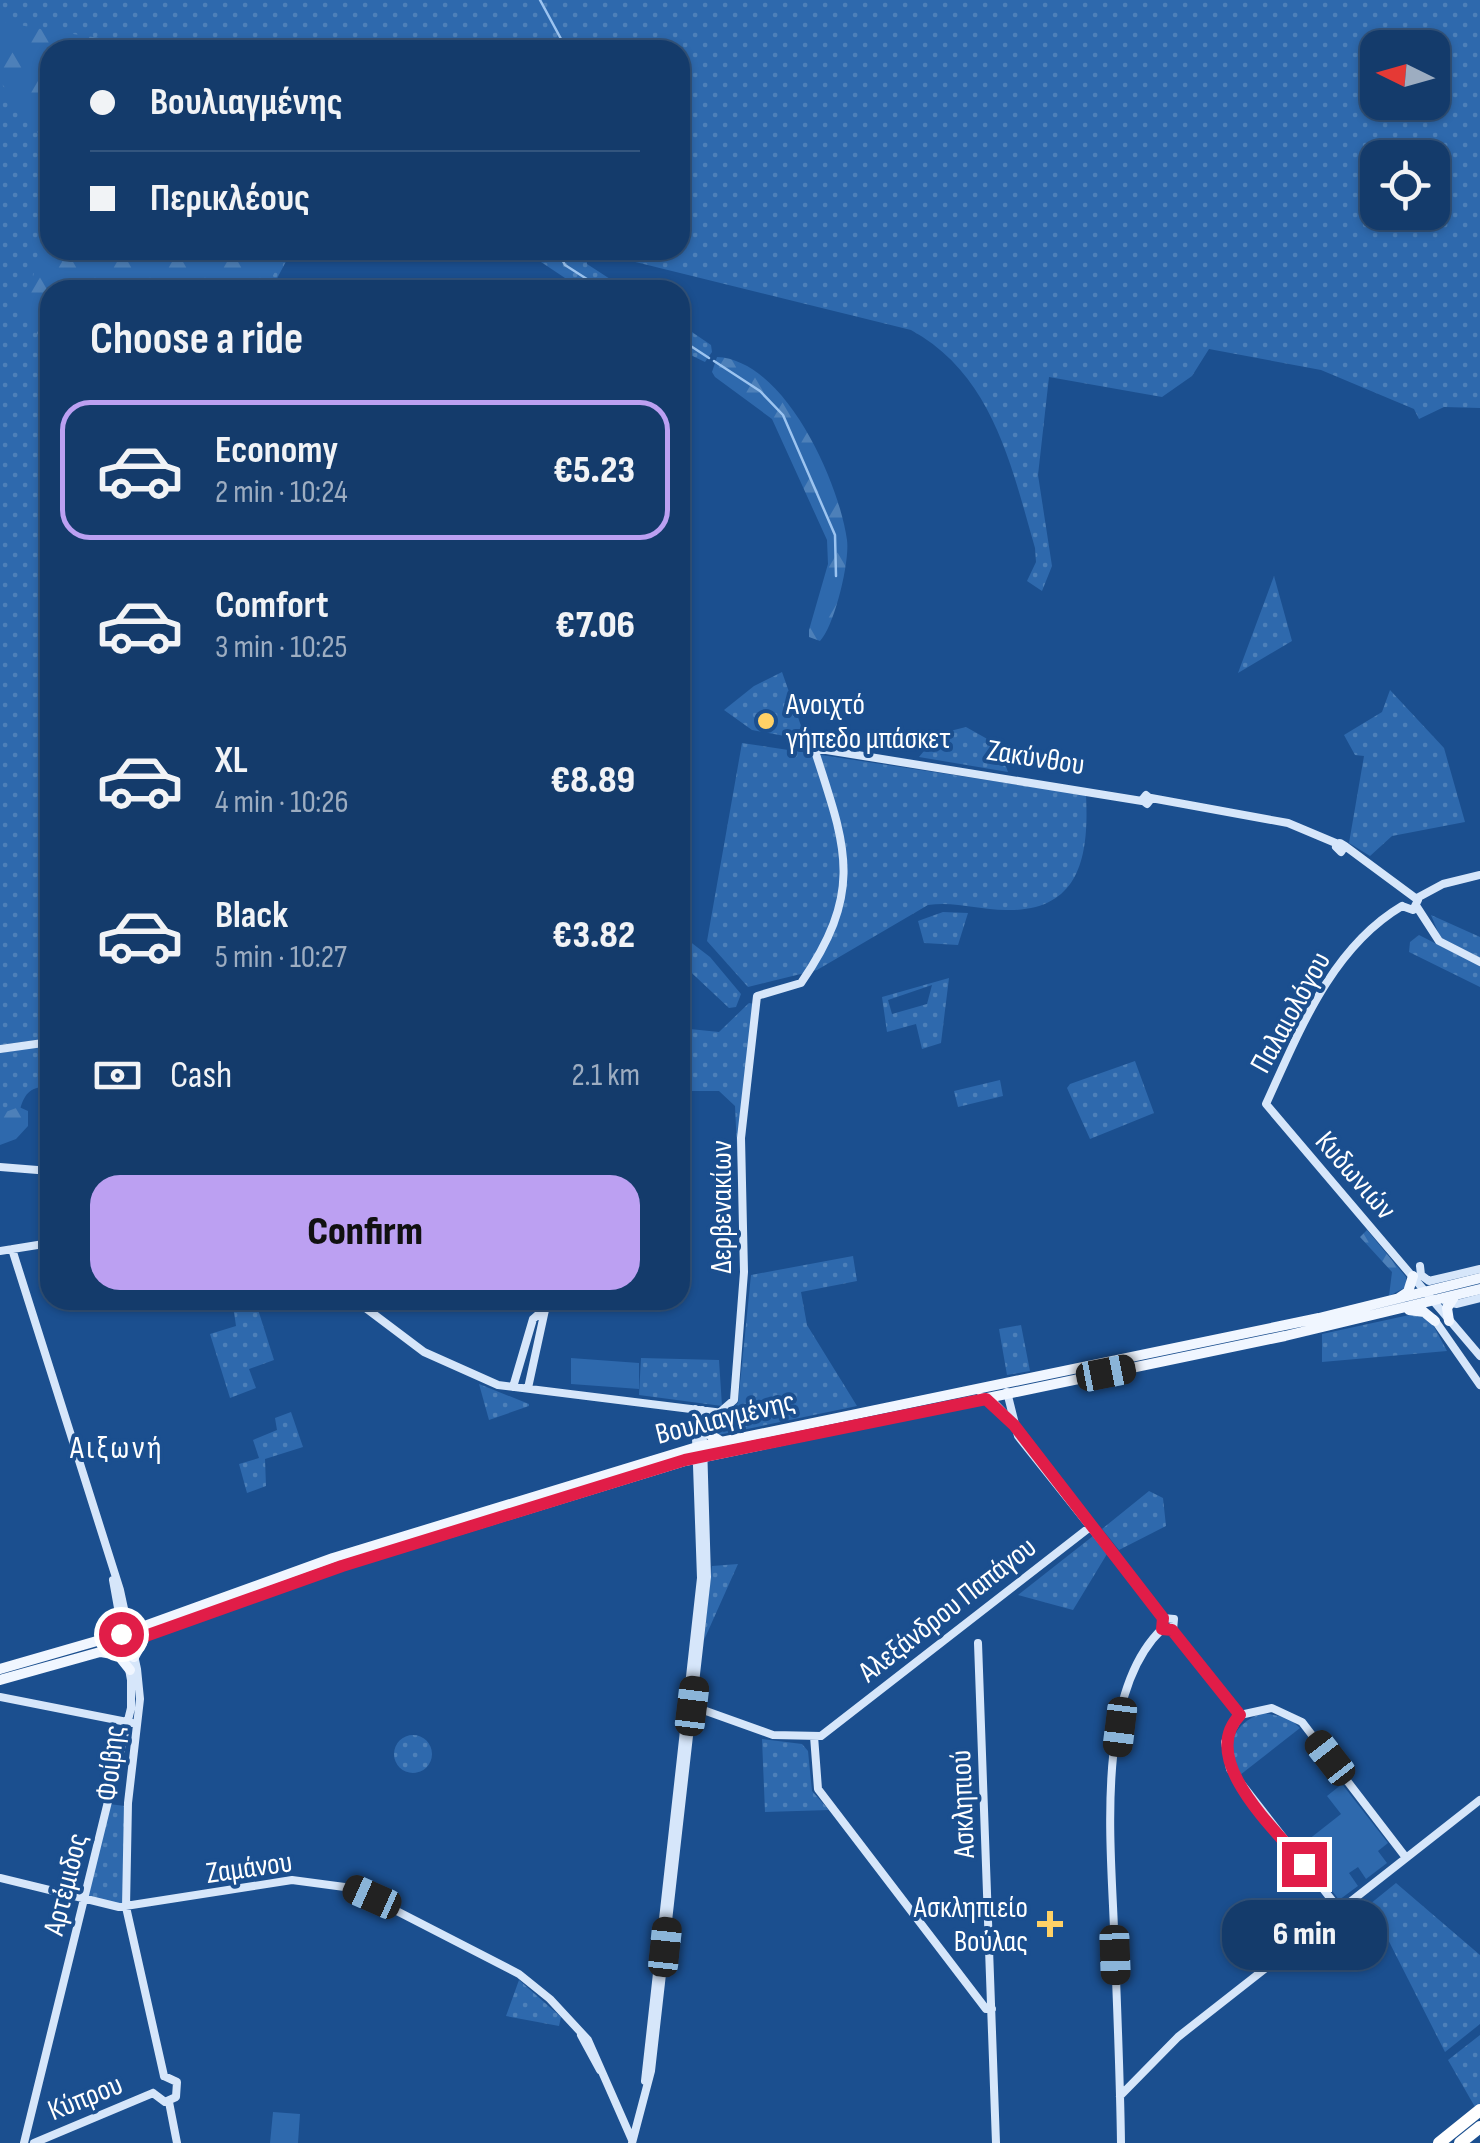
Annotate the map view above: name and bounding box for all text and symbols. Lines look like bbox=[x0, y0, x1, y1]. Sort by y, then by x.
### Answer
north arrow bbox=[1360, 30, 1450, 120]
map controls bbox=[1360, 30, 1450, 230]
text: Βουλιαγμένης bbox=[150, 80, 343, 125]
button: locate bbox=[1360, 140, 1450, 230]
text: Περικλέους bbox=[150, 176, 310, 221]
text: Choose a ride bbox=[90, 312, 303, 367]
icon: car bbox=[95, 425, 185, 515]
text: Economy bbox=[215, 428, 338, 473]
text: €5.23 bbox=[553, 448, 635, 493]
text: 2 min · 10:24 bbox=[215, 473, 348, 512]
icon: car bbox=[95, 580, 185, 670]
text: Comfort bbox=[215, 583, 329, 628]
text: €7.06 bbox=[555, 603, 635, 648]
text: 3 min · 10:25 bbox=[215, 628, 347, 667]
place label: Ανοιχτό γήπεδο μπάσκετ bbox=[785, 687, 951, 757]
marker: Ανοιχτό γήπεδο μπάσκετ bbox=[755, 710, 777, 732]
street label: Ζακύνθου bbox=[984, 733, 1087, 783]
icon: car bbox=[95, 735, 185, 825]
text: XL bbox=[215, 738, 248, 783]
text: €8.89 bbox=[551, 758, 635, 803]
text: 4 min · 10:26 bbox=[215, 783, 349, 822]
icon: car bbox=[95, 890, 185, 980]
text: Black bbox=[215, 893, 288, 938]
text: €3.82 bbox=[552, 913, 635, 958]
text: 5 min · 10:27 bbox=[215, 938, 347, 977]
street label: Παλαιολόγου bbox=[1243, 946, 1339, 1079]
icon: cash bbox=[90, 1048, 145, 1103]
text: Cash bbox=[170, 1053, 232, 1098]
text: 2.1 km bbox=[571, 1056, 640, 1095]
street label: Κυδωνιών bbox=[1307, 1124, 1403, 1227]
street label: Δερβενακίων bbox=[704, 1140, 740, 1274]
button: Confirm bbox=[90, 1175, 640, 1290]
car bbox=[1074, 1353, 1138, 1393]
street label: Βουλιαγμένης bbox=[652, 1383, 799, 1453]
district label: Αιξωνή bbox=[69, 1429, 164, 1468]
street label: Αλεξάνδρου Παπάγου bbox=[851, 1529, 1044, 1691]
route start bbox=[99, 1612, 144, 1657]
car bbox=[673, 1674, 711, 1738]
car bbox=[1101, 1695, 1139, 1759]
street label: Φοίβης bbox=[89, 1723, 133, 1803]
car bbox=[1300, 1725, 1360, 1791]
street label: Ασκληπιού bbox=[943, 1749, 983, 1860]
street label: Αρτέμιδος bbox=[36, 1830, 96, 1940]
route end bbox=[1282, 1842, 1327, 1887]
street label: Ζαμάνου bbox=[204, 1844, 295, 1892]
car bbox=[338, 1871, 406, 1923]
place label: Ασκληπιείο Βούλας bbox=[913, 1890, 1028, 1960]
callout: 6 min bbox=[1222, 1899, 1386, 1969]
marker: Ασκληπιείο Βούλας bbox=[1037, 1911, 1063, 1937]
text: 6 min bbox=[1273, 1915, 1336, 1954]
car bbox=[647, 1916, 683, 1978]
car bbox=[1099, 1924, 1131, 1986]
street label: Κύπρου bbox=[43, 2067, 128, 2129]

